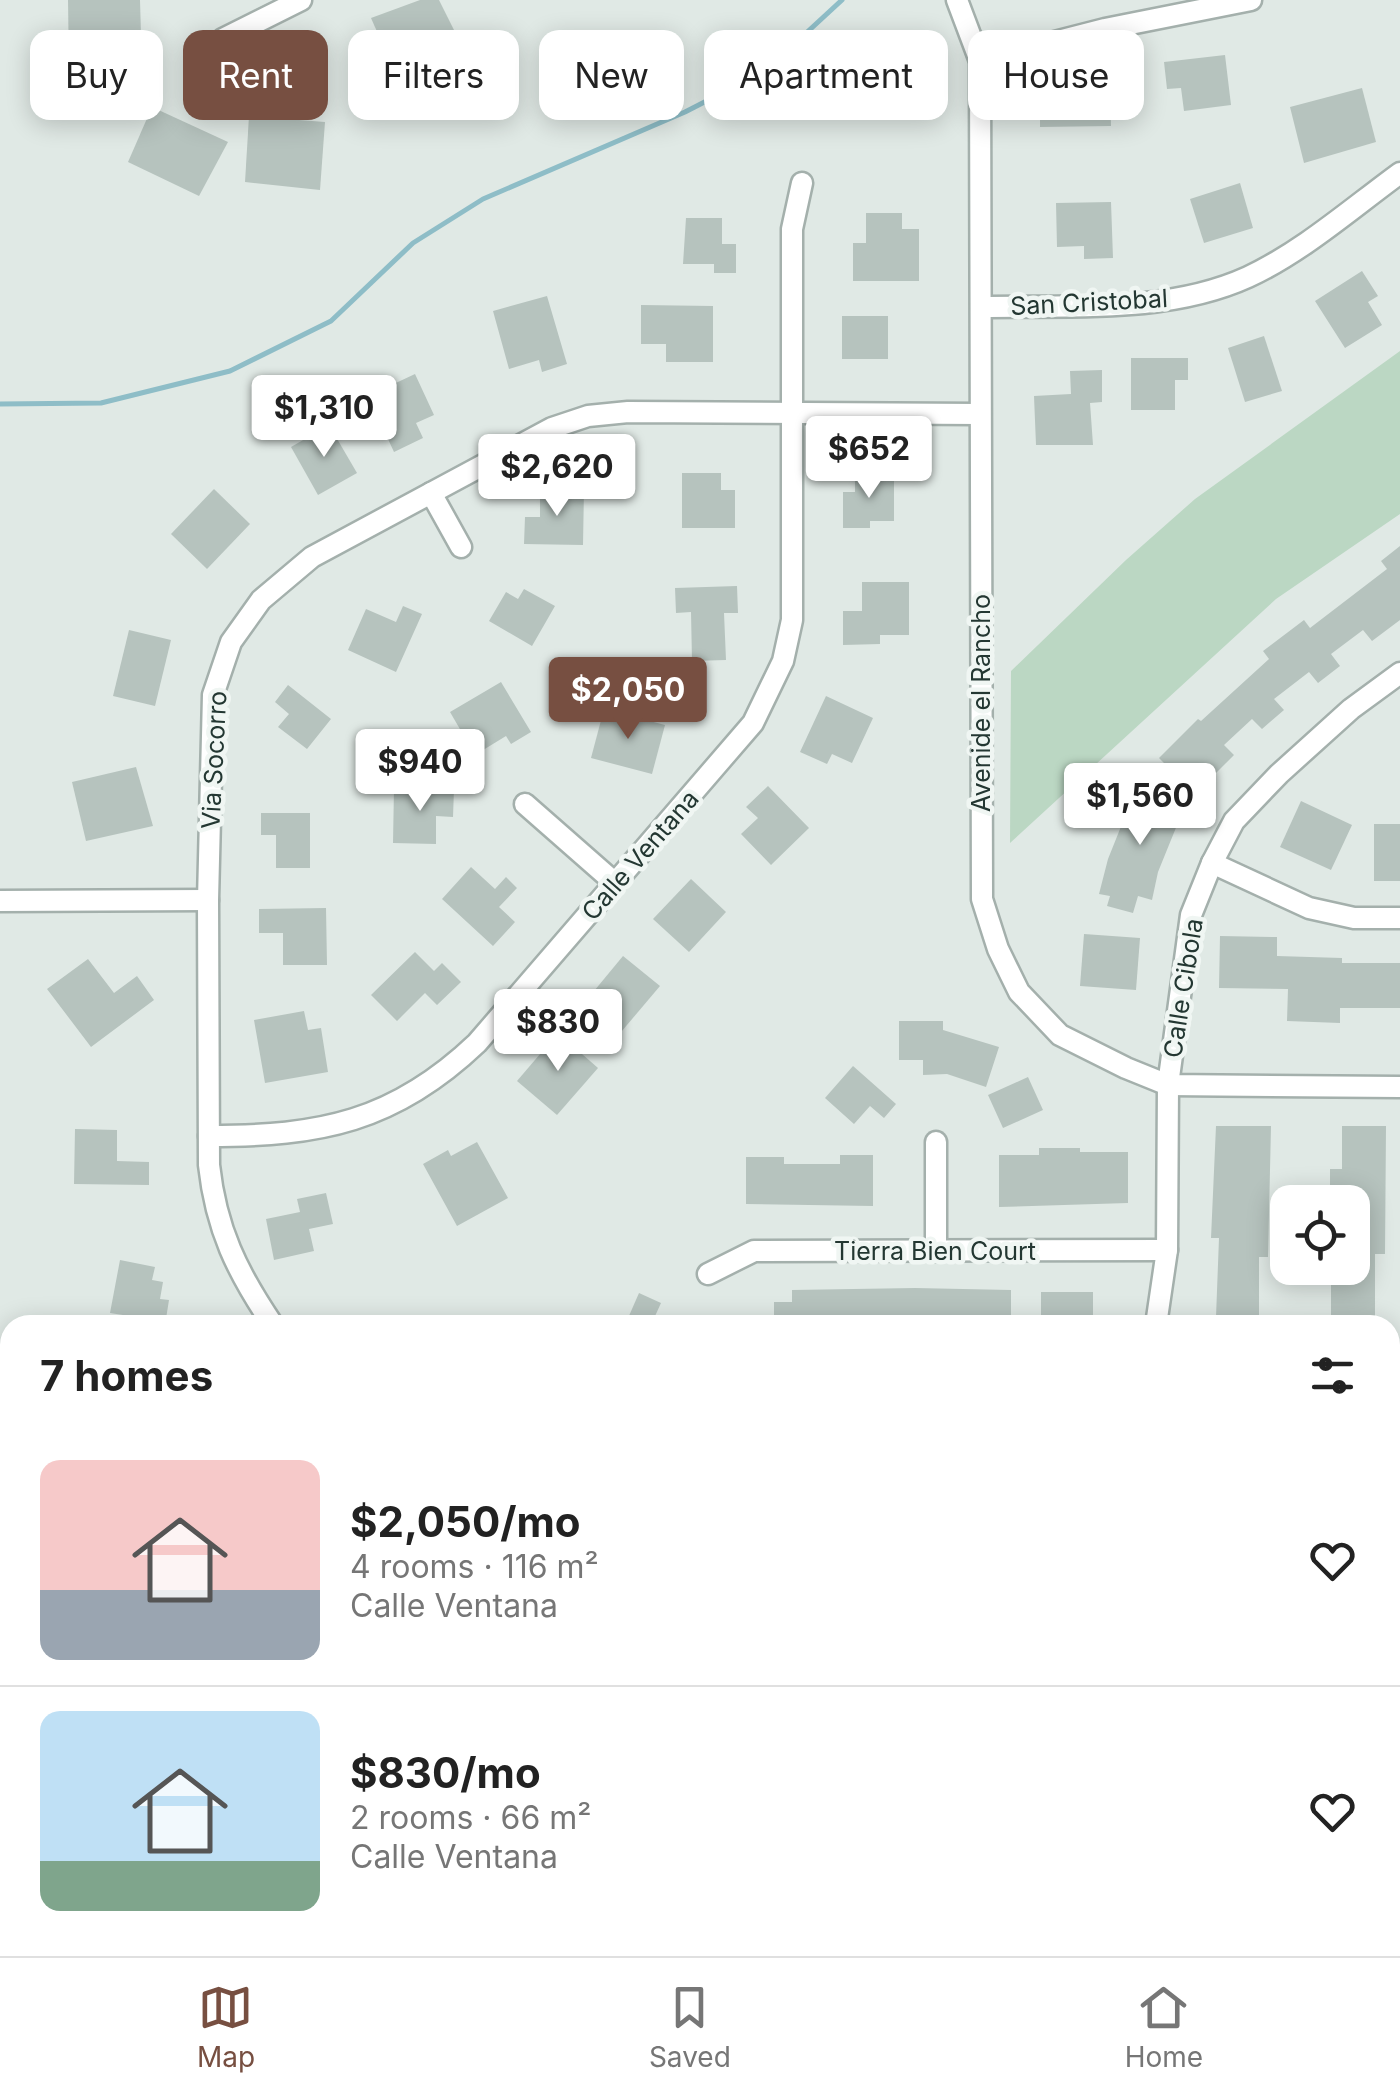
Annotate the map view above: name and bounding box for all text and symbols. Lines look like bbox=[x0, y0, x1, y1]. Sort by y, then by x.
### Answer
chip: Buy bbox=[30, 30, 163, 120]
chip: Rent bbox=[183, 30, 328, 120]
chip: Filters bbox=[348, 30, 519, 120]
chip: New bbox=[539, 30, 684, 120]
chip: Apartment bbox=[704, 30, 948, 120]
chip: House bbox=[968, 30, 1144, 120]
street label: San Cristobal bbox=[1009, 283, 1169, 321]
pin: $1,310 bbox=[243, 375, 405, 460]
text: $1,310 bbox=[274, 388, 374, 427]
pin: $652 bbox=[810, 416, 928, 501]
text: $652 bbox=[828, 429, 910, 468]
pin: $2,620 bbox=[476, 434, 638, 519]
text: $2,620 bbox=[500, 447, 614, 486]
street label: Avenide el Rancho bbox=[966, 594, 996, 812]
pin: $2,050 bbox=[547, 657, 709, 742]
text: $2,050 bbox=[571, 670, 685, 709]
street label: Via Socorro bbox=[195, 690, 233, 830]
pin: $940 bbox=[361, 729, 479, 814]
text: $940 bbox=[378, 742, 462, 781]
pin: $1,560 bbox=[1059, 763, 1221, 848]
text: $1,560 bbox=[1086, 776, 1194, 815]
street label: Calle Ventana bbox=[575, 784, 705, 926]
street label: Calle Cibola bbox=[1157, 916, 1209, 1060]
pin: $830 bbox=[499, 989, 617, 1074]
text: $830 bbox=[516, 1002, 600, 1041]
map controls bbox=[1270, 1185, 1370, 1285]
button: locate bbox=[1270, 1185, 1370, 1285]
street label: Tierra Bien Court bbox=[834, 1236, 1036, 1266]
icon: filters bbox=[1305, 1348, 1360, 1403]
text: 7 homes bbox=[40, 1350, 213, 1401]
text: $2,050/mo bbox=[350, 1496, 581, 1547]
icon: home bbox=[120, 1500, 240, 1620]
icon: heart bbox=[1305, 1533, 1360, 1588]
text: 4 rooms · 116 m² bbox=[350, 1547, 599, 1586]
text: Calle Ventana bbox=[350, 1586, 558, 1625]
text: $830/mo bbox=[350, 1747, 541, 1798]
icon: home bbox=[120, 1751, 240, 1871]
icon: heart bbox=[1305, 1784, 1360, 1839]
text: 2 rooms · 66 m² bbox=[350, 1798, 591, 1837]
text: Calle Ventana bbox=[350, 1837, 558, 1876]
tab: Map bbox=[197, 1980, 255, 2074]
tab: Saved bbox=[649, 1980, 731, 2074]
tab: Home bbox=[1125, 1980, 1203, 2074]

